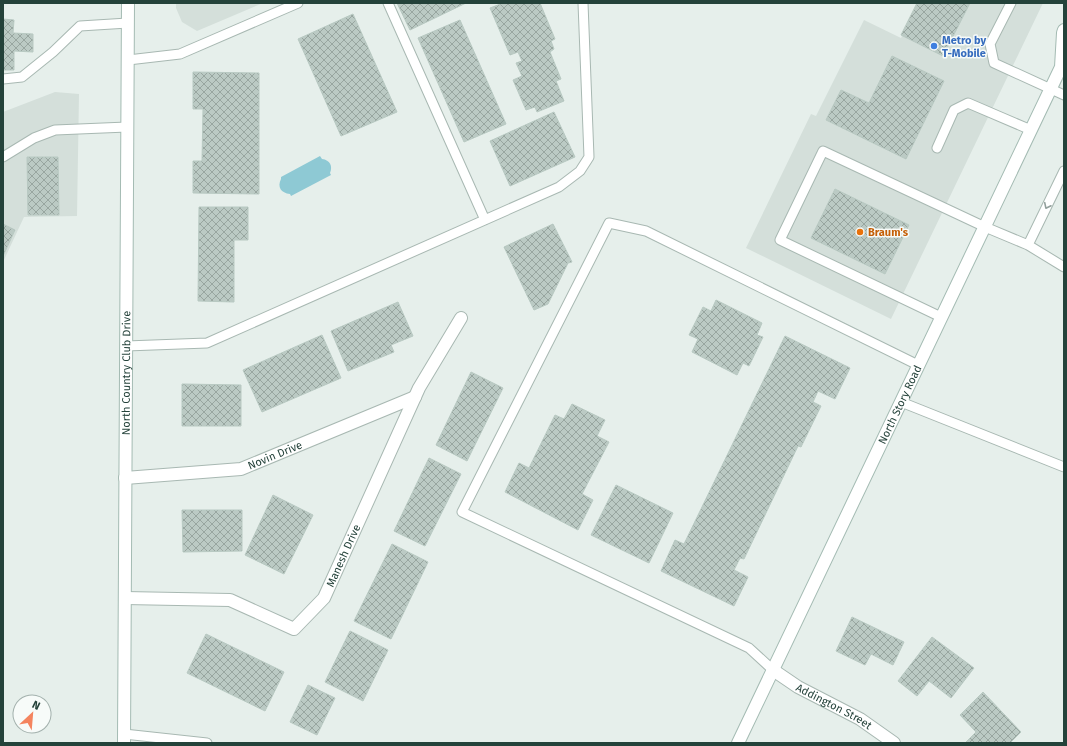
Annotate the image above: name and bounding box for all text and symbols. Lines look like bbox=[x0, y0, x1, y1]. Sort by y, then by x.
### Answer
place label: Metro by T-Mobile bbox=[942, 34, 987, 60]
marker: Metro by T-Mobile bbox=[929, 41, 939, 51]
one-way arrow bbox=[1044, 201, 1052, 209]
place label: Braum's bbox=[868, 226, 909, 239]
marker: Braum's bbox=[855, 227, 865, 237]
street label: North Country Club Drive bbox=[119, 311, 133, 435]
street label: North Story Road bbox=[875, 363, 924, 446]
street label: Novin Drive bbox=[246, 438, 304, 472]
street label: Manesh Drive bbox=[323, 522, 363, 589]
street label: Addington Street bbox=[794, 681, 874, 732]
north arrow bbox=[12, 694, 52, 734]
text: N bbox=[30, 698, 42, 713]

